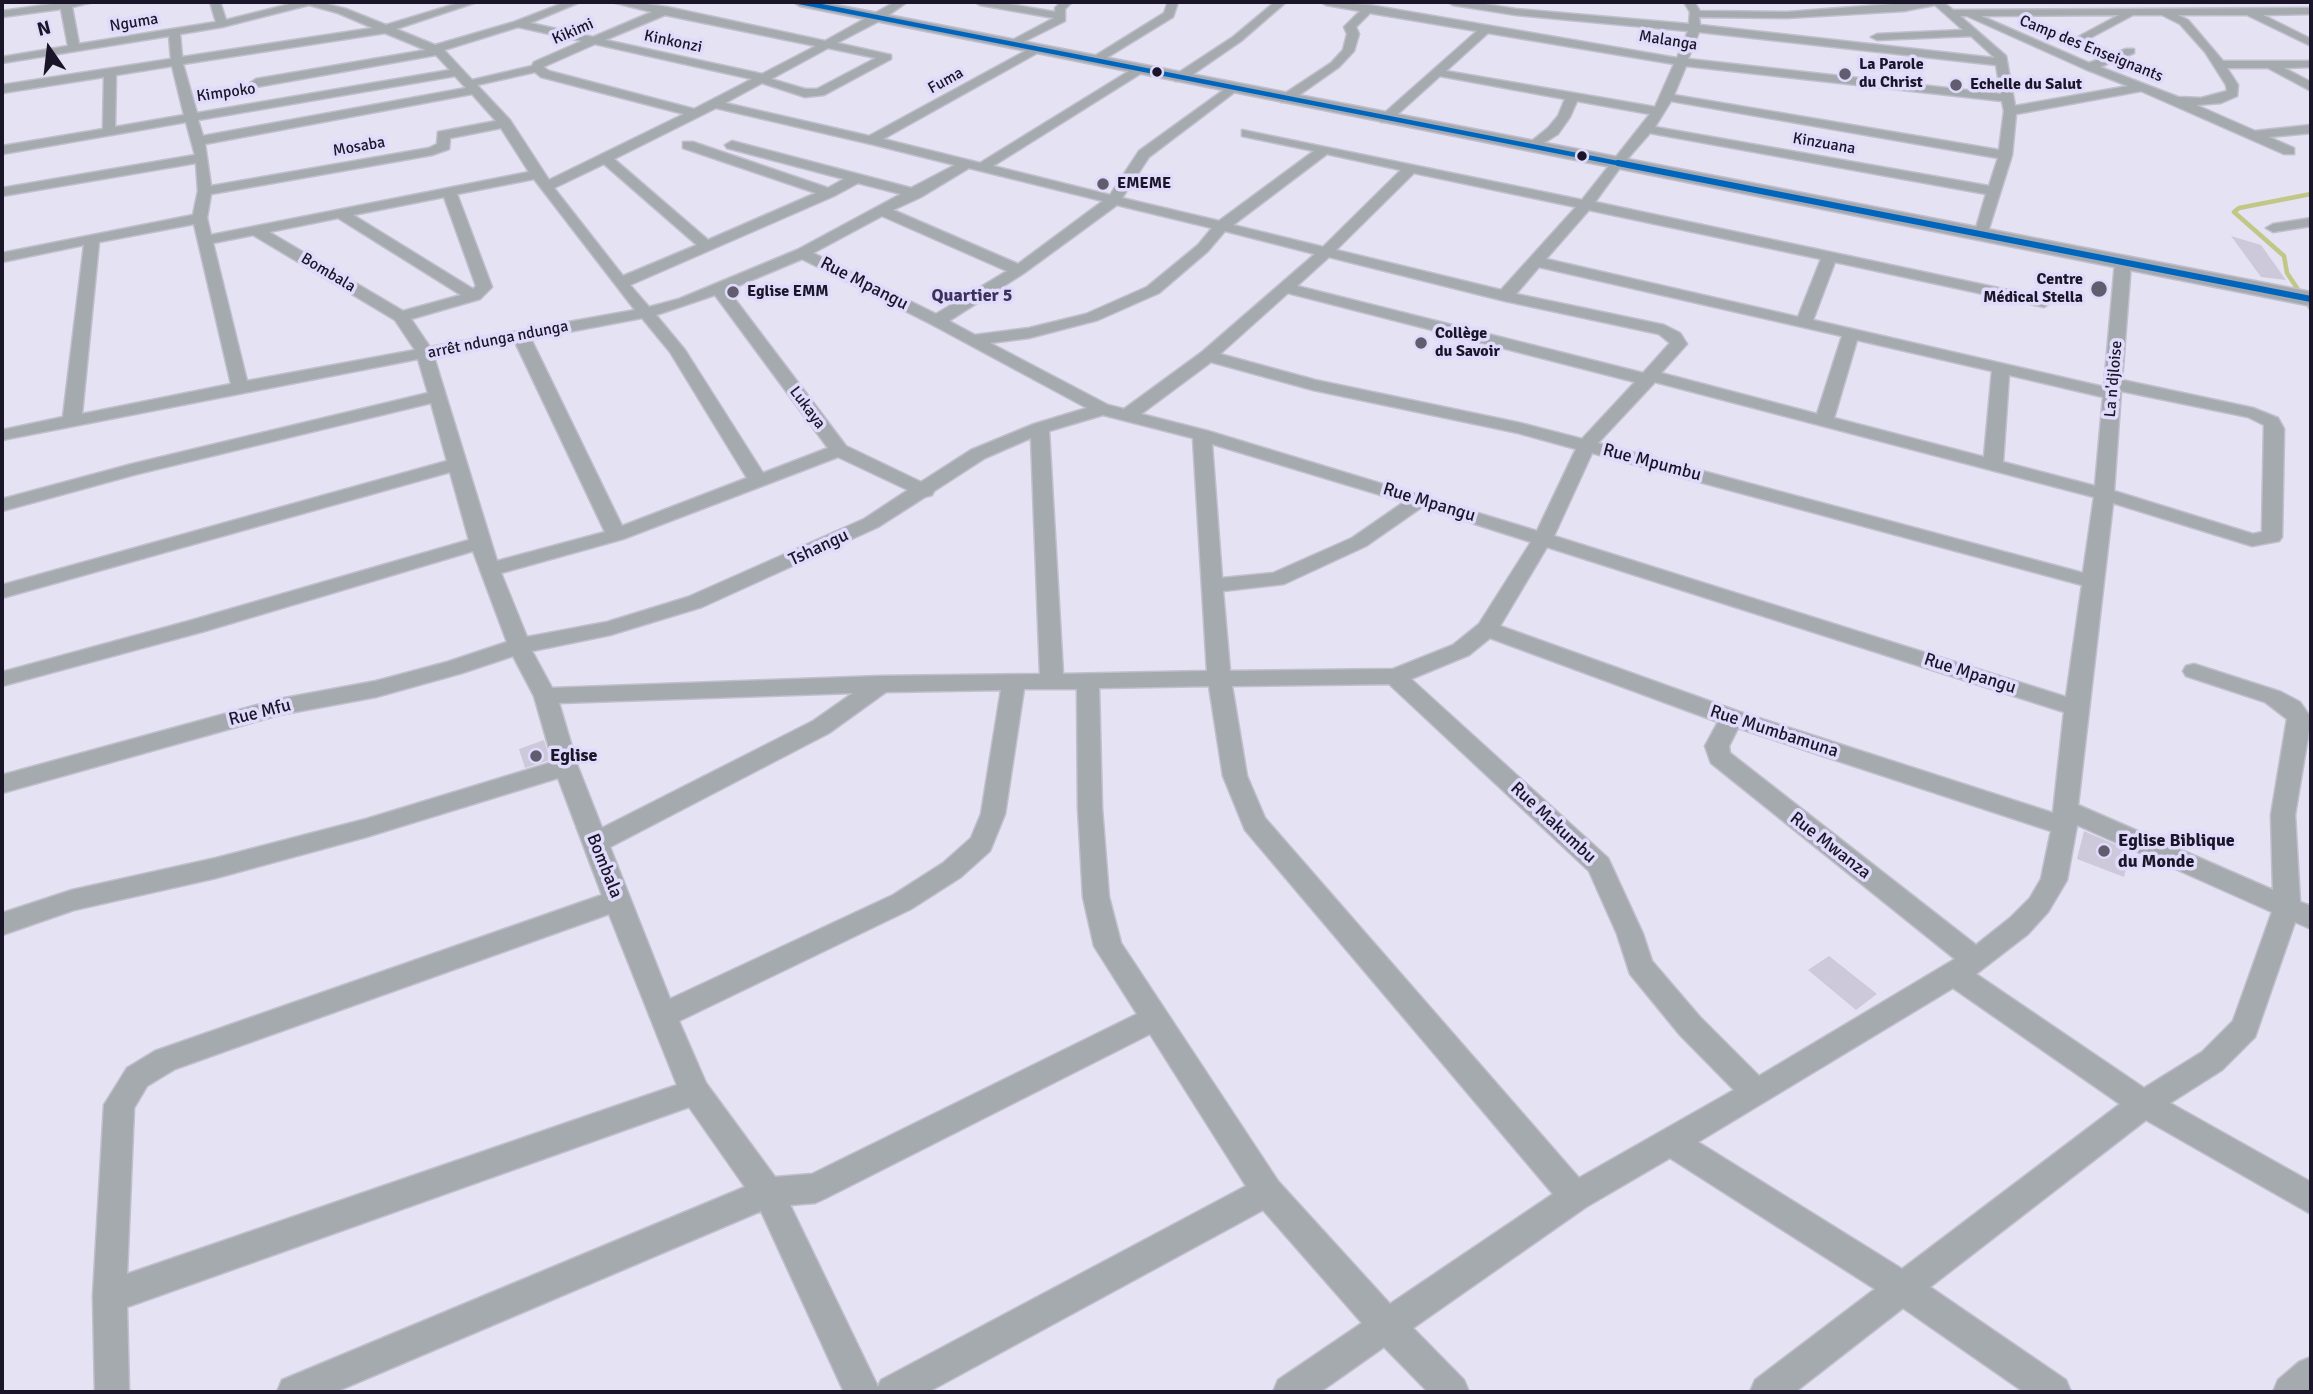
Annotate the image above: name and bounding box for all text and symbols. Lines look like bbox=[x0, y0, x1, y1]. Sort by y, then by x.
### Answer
street label: Nguma bbox=[108, 10, 160, 36]
street label: Camp des Enseignants bbox=[2016, 11, 2166, 87]
north arrow bbox=[14, 14, 84, 84]
text: N bbox=[35, 15, 53, 42]
street label: Kikimi bbox=[549, 15, 597, 49]
street label: Kinkonzi bbox=[642, 26, 704, 58]
street label: Malanga bbox=[1637, 27, 1699, 55]
place label: La Parole du Christ bbox=[1859, 55, 1924, 93]
street label: Fuma bbox=[925, 64, 967, 98]
unlabelled marker bbox=[1150, 65, 1164, 79]
marker: La Parole du Christ bbox=[1837, 66, 1853, 82]
place label: Echelle du Salut bbox=[1970, 75, 2082, 95]
marker: Echelle du Salut bbox=[1948, 77, 1964, 93]
street label: Kimpoko bbox=[195, 79, 257, 107]
street label: Kinzuana bbox=[1791, 129, 1857, 159]
street label: Mosaba bbox=[331, 133, 387, 161]
unlabelled marker bbox=[1575, 149, 1589, 163]
place label: EMEME bbox=[1117, 174, 1171, 194]
marker: EMEME bbox=[1095, 176, 1111, 192]
street label: Bombala bbox=[297, 249, 359, 297]
street label: Rue Mpangu bbox=[817, 253, 911, 315]
place label: Centre Médical Stella bbox=[1983, 270, 2083, 308]
marker: Centre Médical Stella bbox=[2089, 279, 2109, 299]
place label: Eglise EMM bbox=[747, 282, 829, 302]
marker: Eglise EMM bbox=[725, 284, 741, 300]
district label: Quartier 5 bbox=[932, 285, 1012, 307]
street label: arrêt ndunga ndunga bbox=[426, 317, 570, 363]
place label: Collège du Savoir bbox=[1435, 324, 1500, 362]
marker: Collège du Savoir bbox=[1413, 335, 1429, 351]
street label: La n'djloise bbox=[2101, 340, 2127, 418]
street label: Lukaya bbox=[785, 383, 829, 433]
street label: Rue Mpumbu bbox=[1601, 440, 1703, 486]
street label: Rue Mpangu bbox=[1380, 479, 1478, 527]
street label: Tshangu bbox=[786, 525, 852, 571]
street label: Rue Mpangu bbox=[1921, 649, 2019, 699]
street label: Rue Mfu bbox=[227, 695, 293, 731]
street label: Rue Mumbamuna bbox=[1707, 701, 1841, 763]
place label: Eglise bbox=[550, 745, 597, 767]
marker: Eglise bbox=[528, 748, 544, 764]
street label: Rue Makumbu bbox=[1506, 778, 1600, 868]
street label: Rue Mwanza bbox=[1785, 808, 1875, 884]
place label: Eglise Biblique du Monde bbox=[2118, 830, 2235, 872]
street label: Bombala bbox=[581, 831, 627, 901]
marker: Eglise Biblique du Monde bbox=[2096, 843, 2112, 859]

